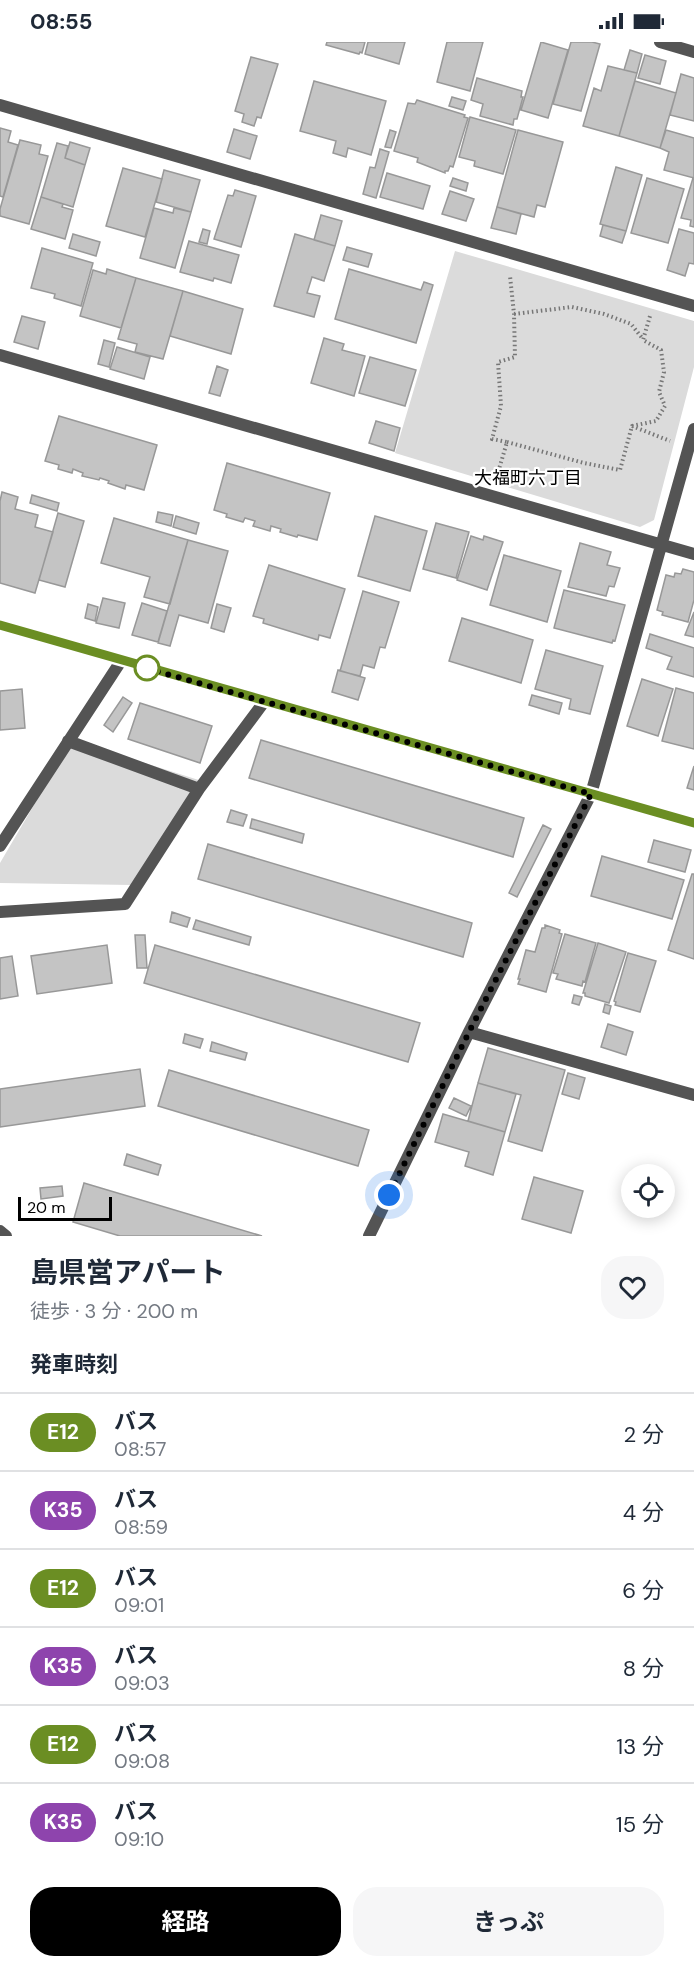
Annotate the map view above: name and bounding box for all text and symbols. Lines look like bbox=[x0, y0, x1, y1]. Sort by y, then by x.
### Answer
text: 08:55 bbox=[30, 7, 92, 36]
district label: 大福町六丁目 bbox=[474, 466, 582, 490]
unlabelled marker bbox=[134, 655, 160, 681]
map controls bbox=[621, 1164, 675, 1218]
button: locate bbox=[621, 1164, 675, 1218]
your location bbox=[374, 1180, 404, 1210]
scale bar bbox=[18, 1194, 112, 1222]
text: 20 m bbox=[27, 1197, 66, 1218]
text: 島県営アパート bbox=[30, 1254, 225, 1291]
button: heart bbox=[601, 1256, 664, 1319]
text: 徒歩 · 3 分 · 200 m bbox=[30, 1298, 198, 1324]
text: 発車時刻 bbox=[30, 1350, 118, 1379]
text: バス bbox=[114, 1407, 158, 1436]
text: E12 bbox=[47, 1418, 79, 1446]
text: 2 分 bbox=[623, 1420, 664, 1449]
text: 08:57 bbox=[114, 1436, 166, 1462]
text: バス bbox=[114, 1485, 158, 1514]
text: K35 bbox=[43, 1496, 83, 1524]
text: 4 分 bbox=[623, 1498, 664, 1527]
text: 08:59 bbox=[114, 1514, 168, 1540]
text: バス bbox=[114, 1563, 158, 1592]
text: E12 bbox=[47, 1574, 79, 1602]
text: 6 分 bbox=[622, 1576, 664, 1605]
text: 09:01 bbox=[114, 1592, 164, 1618]
text: バス bbox=[114, 1641, 158, 1670]
text: K35 bbox=[43, 1652, 83, 1680]
text: 8 分 bbox=[623, 1654, 664, 1683]
text: 09:03 bbox=[114, 1670, 170, 1696]
text: バス bbox=[114, 1719, 158, 1748]
text: E12 bbox=[47, 1730, 79, 1758]
text: 13 分 bbox=[616, 1732, 664, 1761]
text: 09:08 bbox=[114, 1748, 170, 1774]
text: バス bbox=[114, 1797, 158, 1826]
text: K35 bbox=[43, 1808, 83, 1836]
text: 15 分 bbox=[616, 1810, 664, 1839]
text: 09:10 bbox=[114, 1826, 164, 1852]
button: 経路 bbox=[30, 1887, 341, 1956]
button: きっぷ bbox=[353, 1887, 664, 1956]

